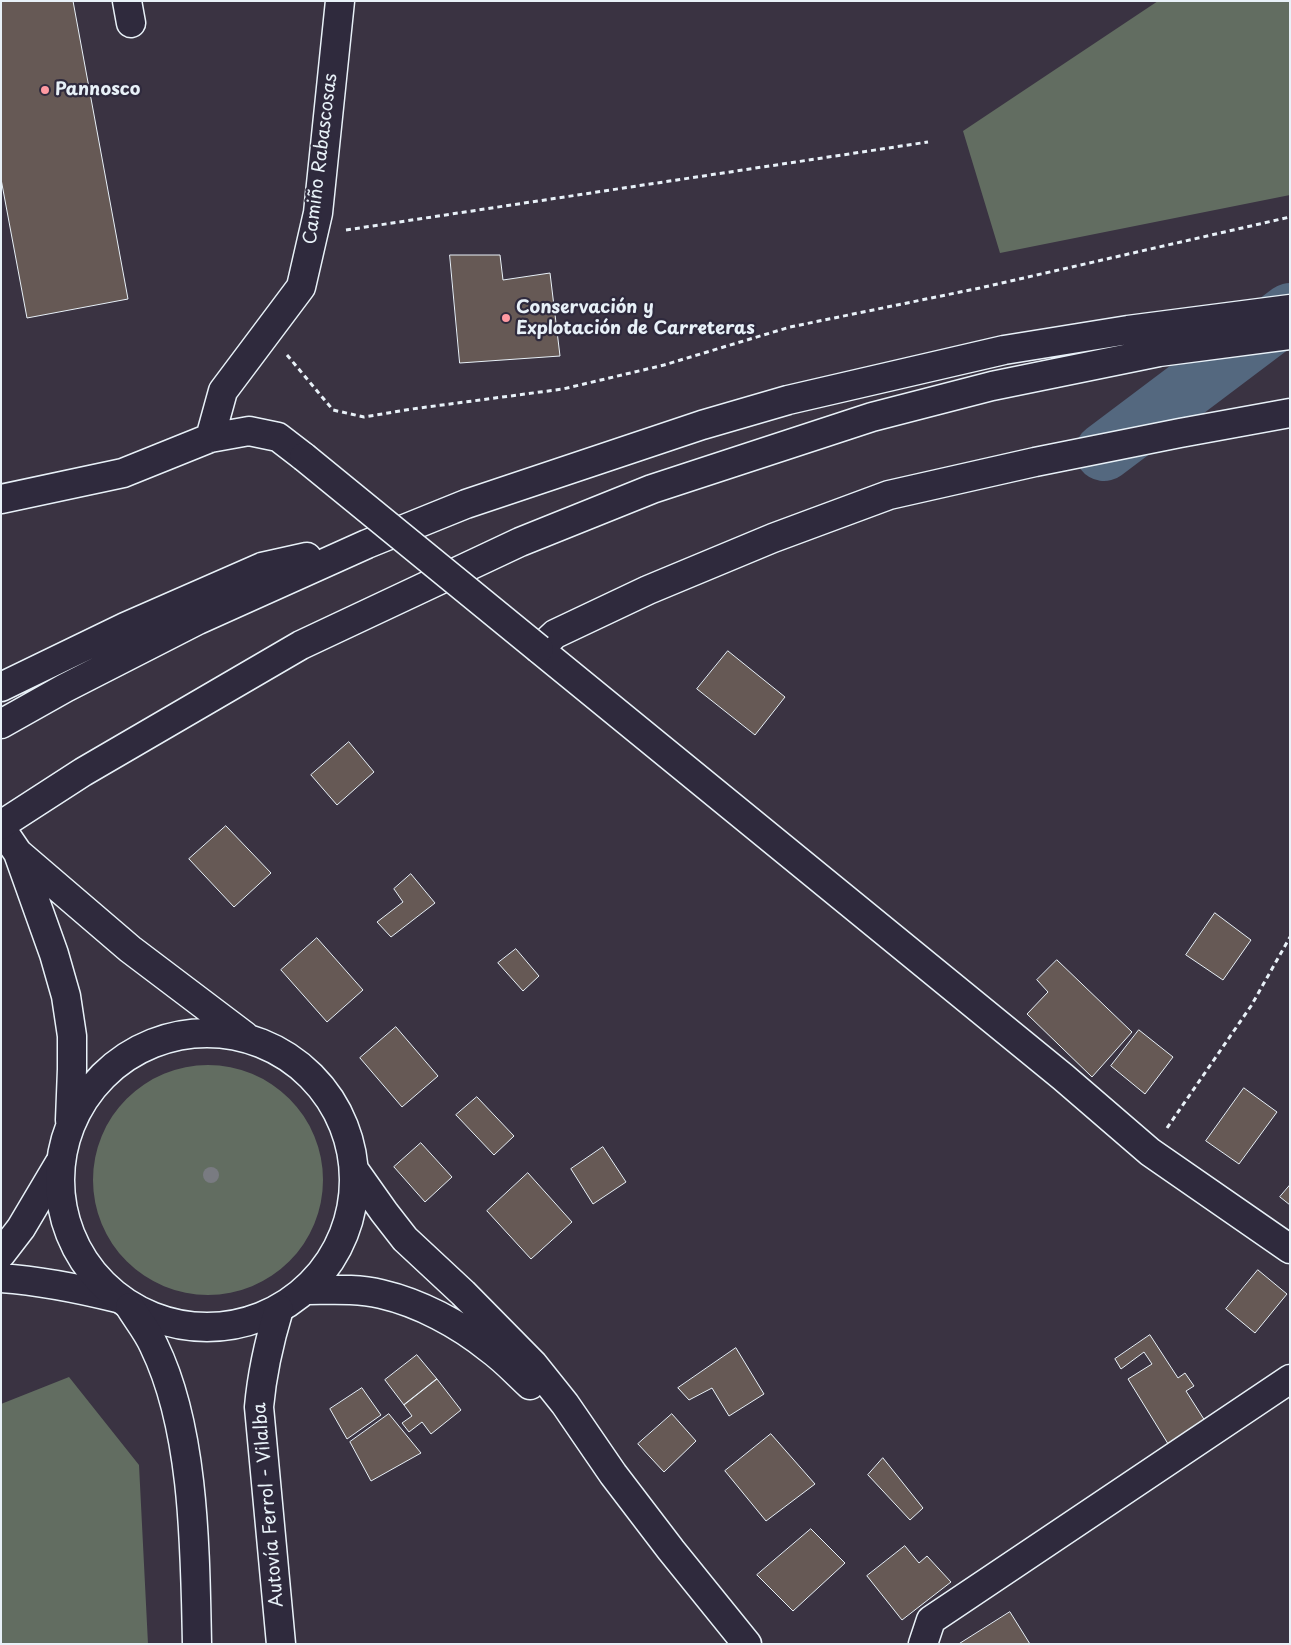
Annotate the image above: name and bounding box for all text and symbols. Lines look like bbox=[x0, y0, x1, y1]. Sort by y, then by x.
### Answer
street label: Camiño Rabascosas bbox=[300, 72, 342, 246]
place label: Pannosco bbox=[55, 79, 140, 101]
marker: Pannosco bbox=[39, 84, 51, 96]
place label: Conservación y Explotación de Carreteras bbox=[516, 297, 755, 340]
marker: Conservación y Explotación de Carreteras bbox=[500, 312, 512, 324]
street label: Autovía Ferrol - Vilalba bbox=[249, 1402, 289, 1608]

